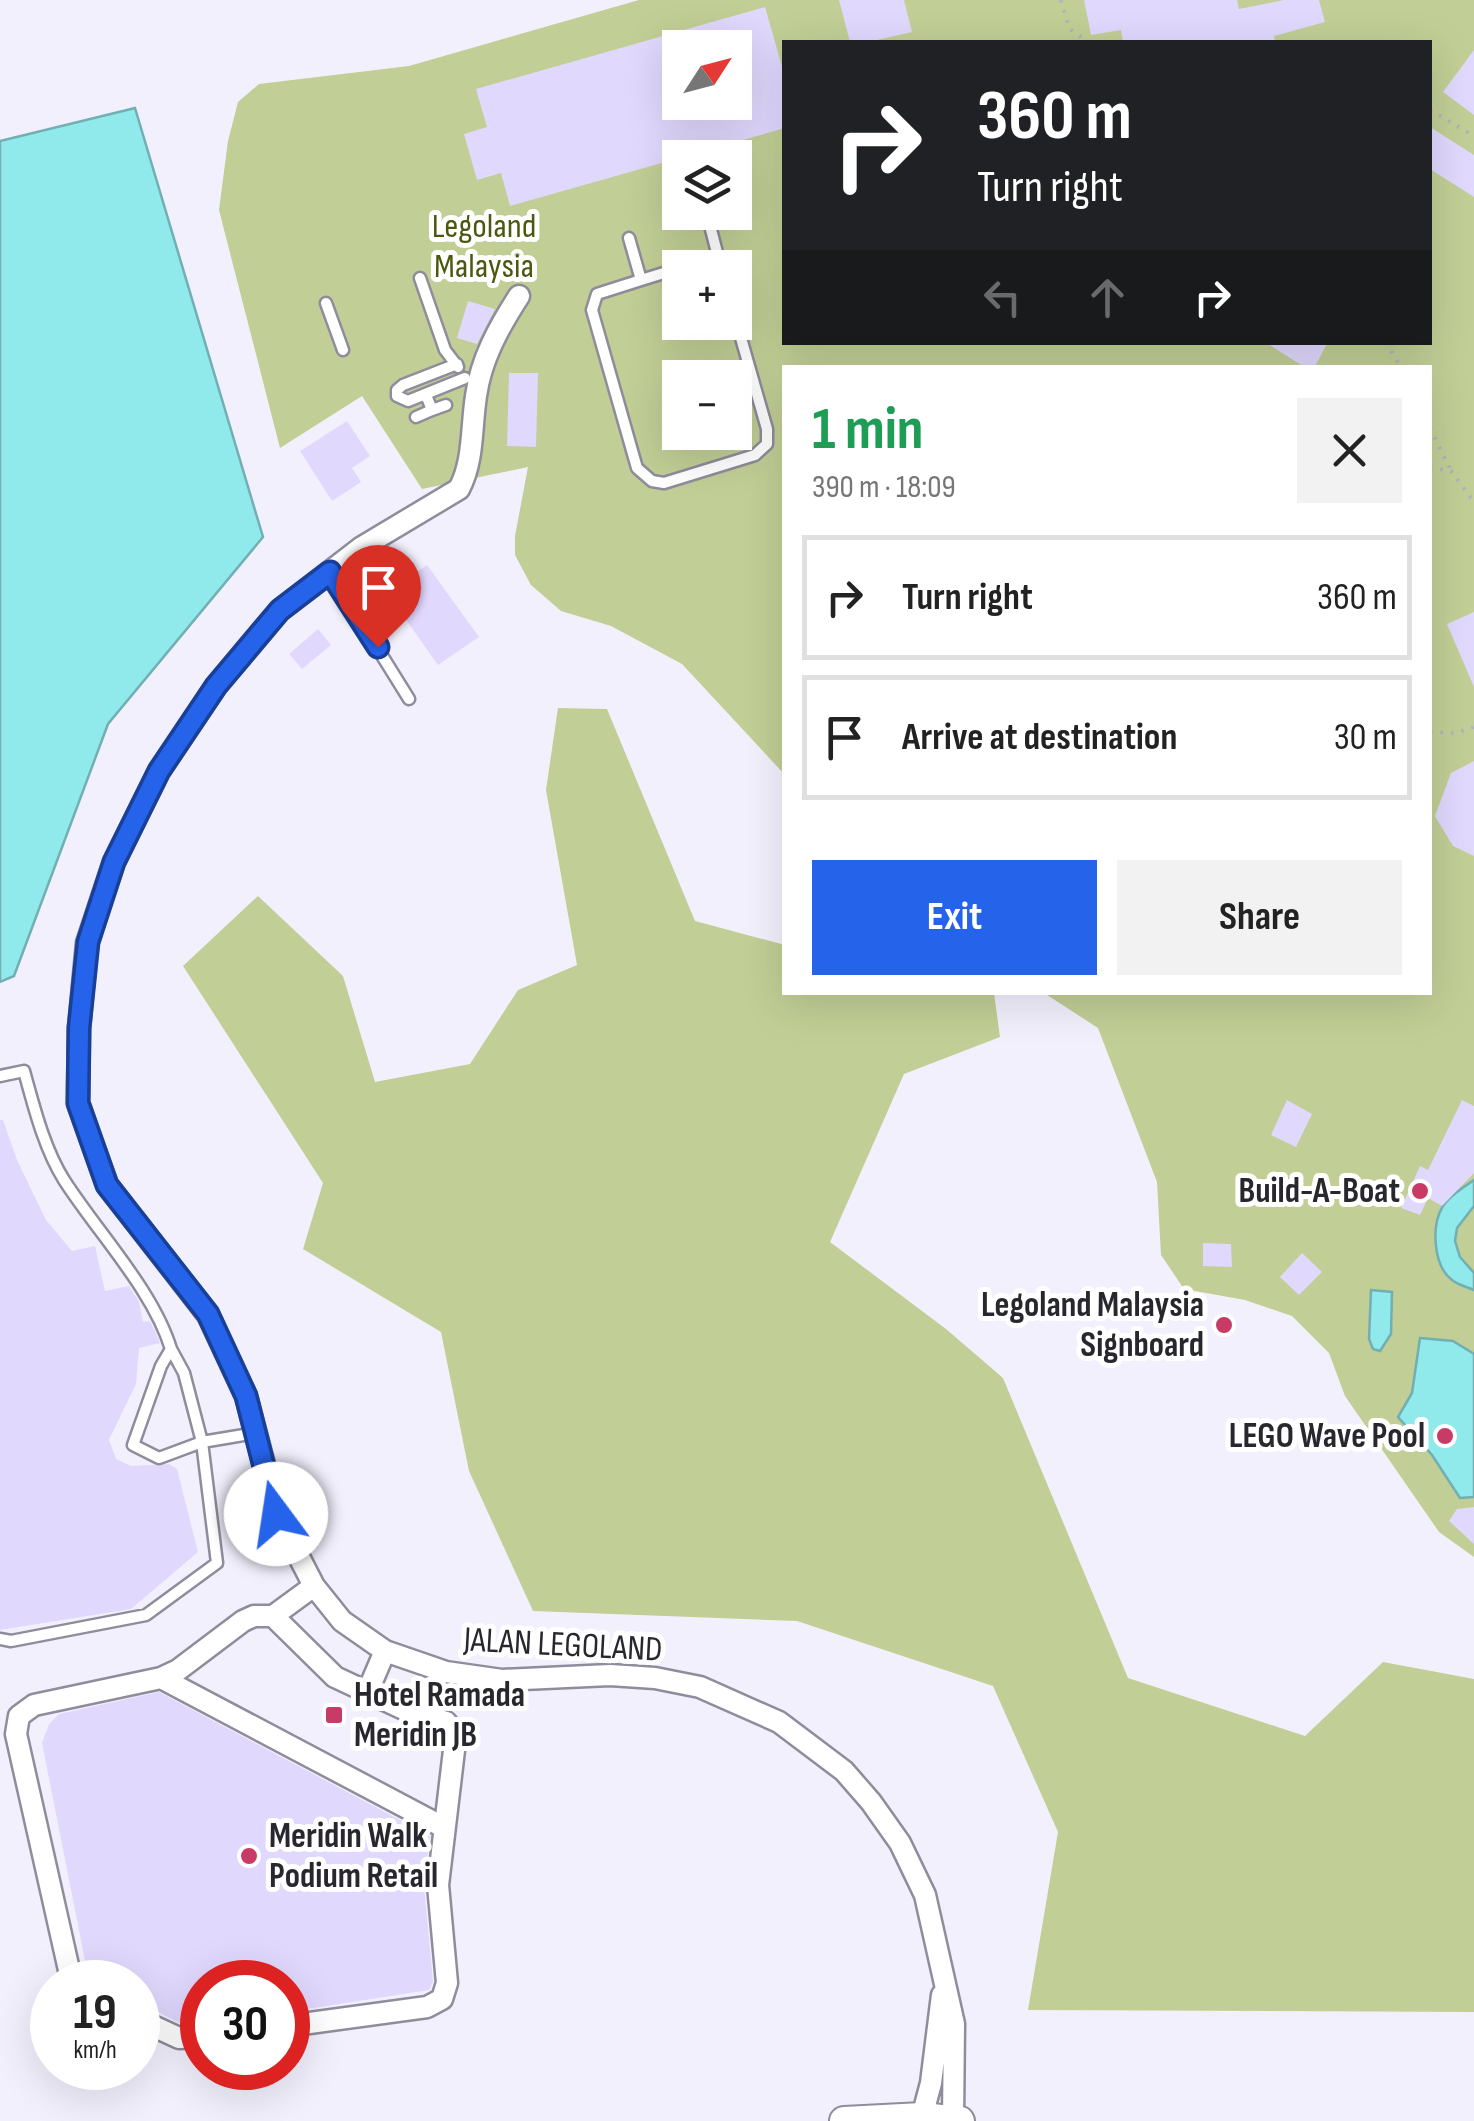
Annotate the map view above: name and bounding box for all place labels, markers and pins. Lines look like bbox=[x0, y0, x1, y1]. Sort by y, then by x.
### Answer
pin bbox=[336, 545, 421, 648]
place label: Build-A-Boat bbox=[1239, 1170, 1400, 1213]
marker: Build-A-Boat bbox=[1409, 1180, 1431, 1202]
place label: Legoland Malaysia Signboard bbox=[981, 1284, 1204, 1367]
marker: Legoland Malaysia Signboard bbox=[1213, 1314, 1235, 1336]
place label: LEGO Wave Pool bbox=[1229, 1415, 1425, 1458]
marker: LEGO Wave Pool bbox=[1434, 1425, 1456, 1447]
place label: Hotel Ramada Meridin JB bbox=[354, 1674, 525, 1757]
marker: Hotel Ramada Meridin JB bbox=[323, 1704, 345, 1726]
place label: Meridin Walk Podium Retail bbox=[269, 1815, 438, 1898]
marker: Meridin Walk Podium Retail bbox=[238, 1845, 260, 1867]

